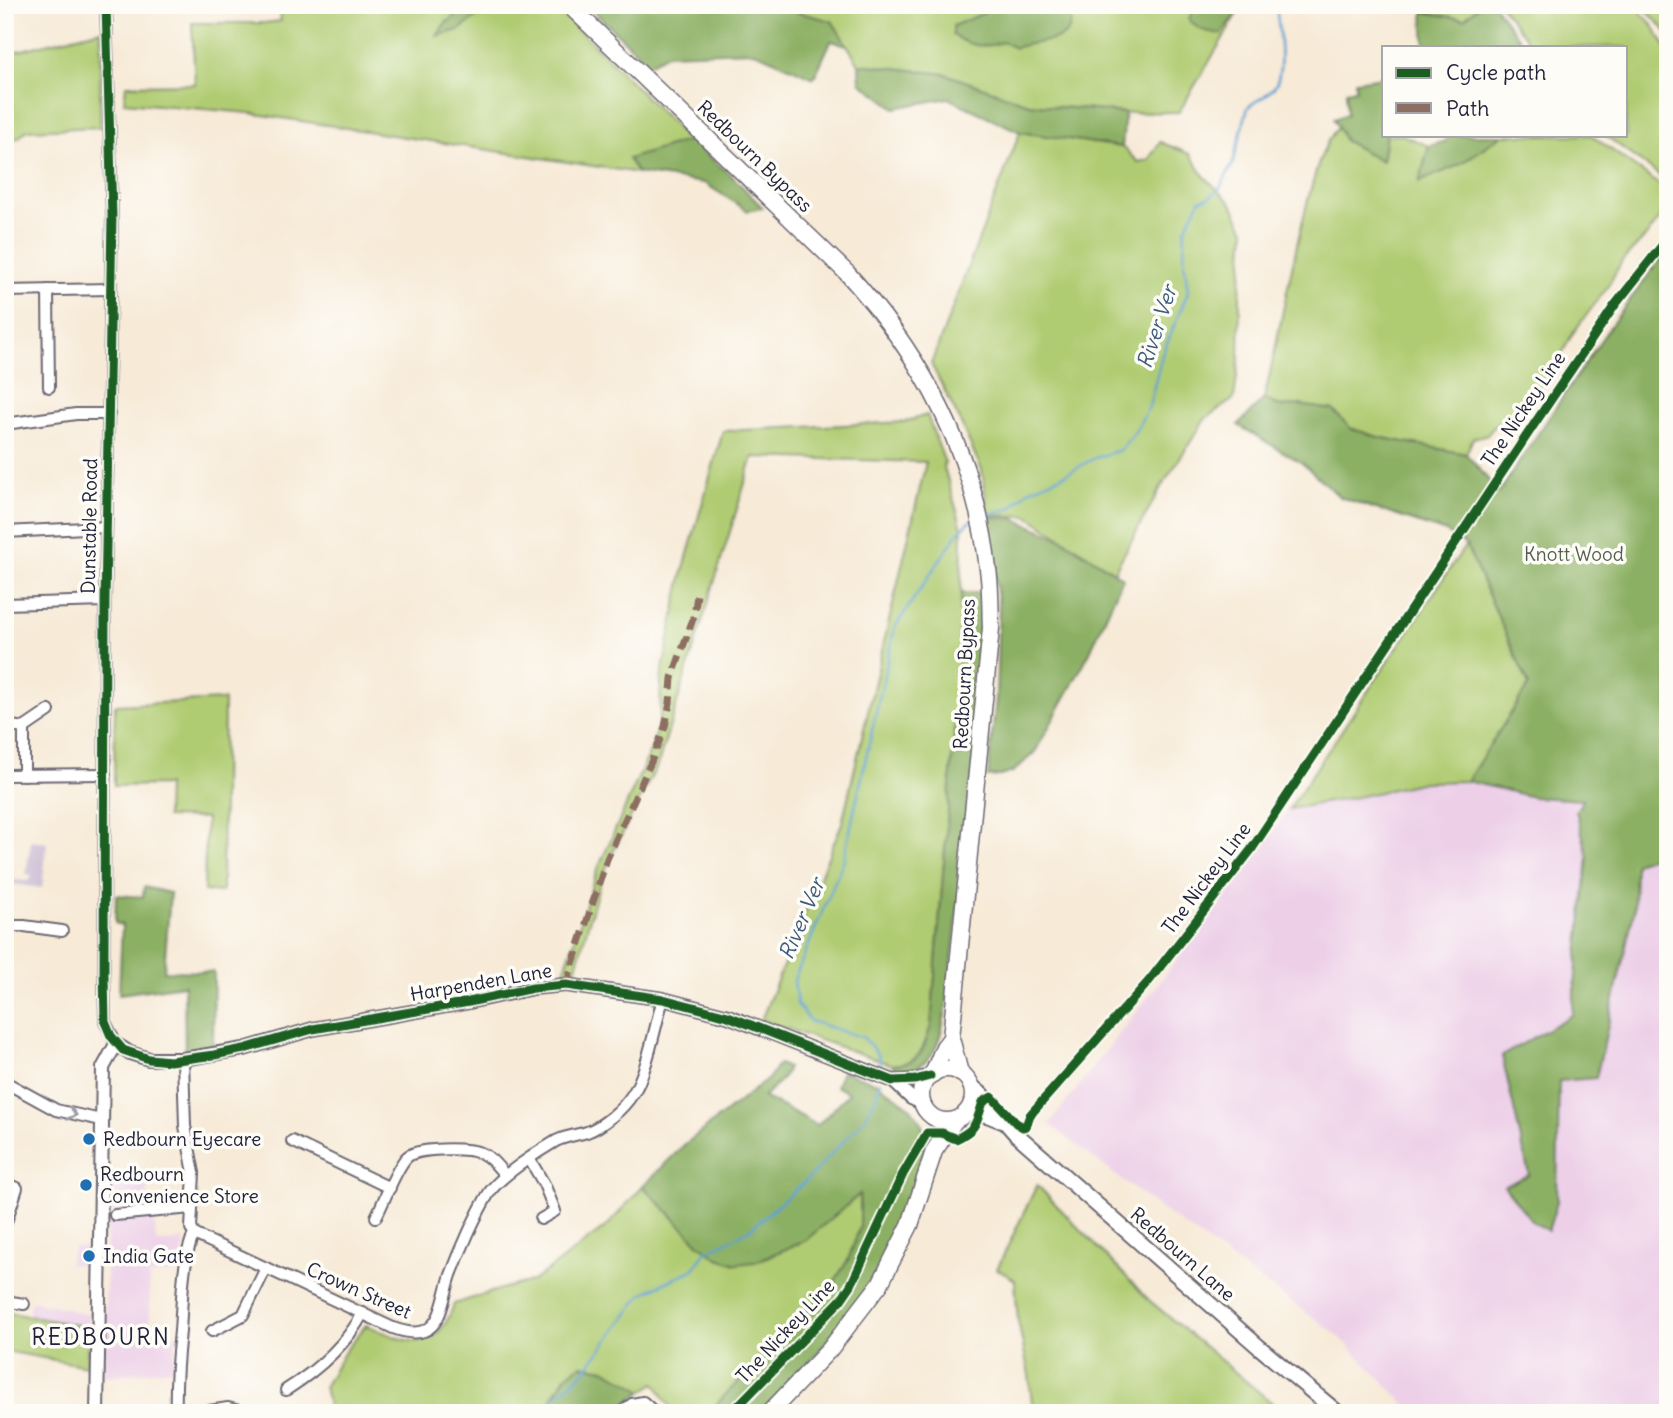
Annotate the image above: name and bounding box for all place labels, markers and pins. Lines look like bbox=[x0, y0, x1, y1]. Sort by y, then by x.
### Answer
place label: Redbourn Eyecare bbox=[103, 1127, 261, 1151]
marker: Redbourn Eyecare bbox=[81, 1131, 97, 1147]
place label: Redbourn Convenience Store bbox=[100, 1162, 259, 1208]
marker: Redbourn Convenience Store bbox=[78, 1177, 94, 1193]
place label: India Gate bbox=[103, 1244, 194, 1268]
marker: India Gate bbox=[81, 1248, 97, 1264]

